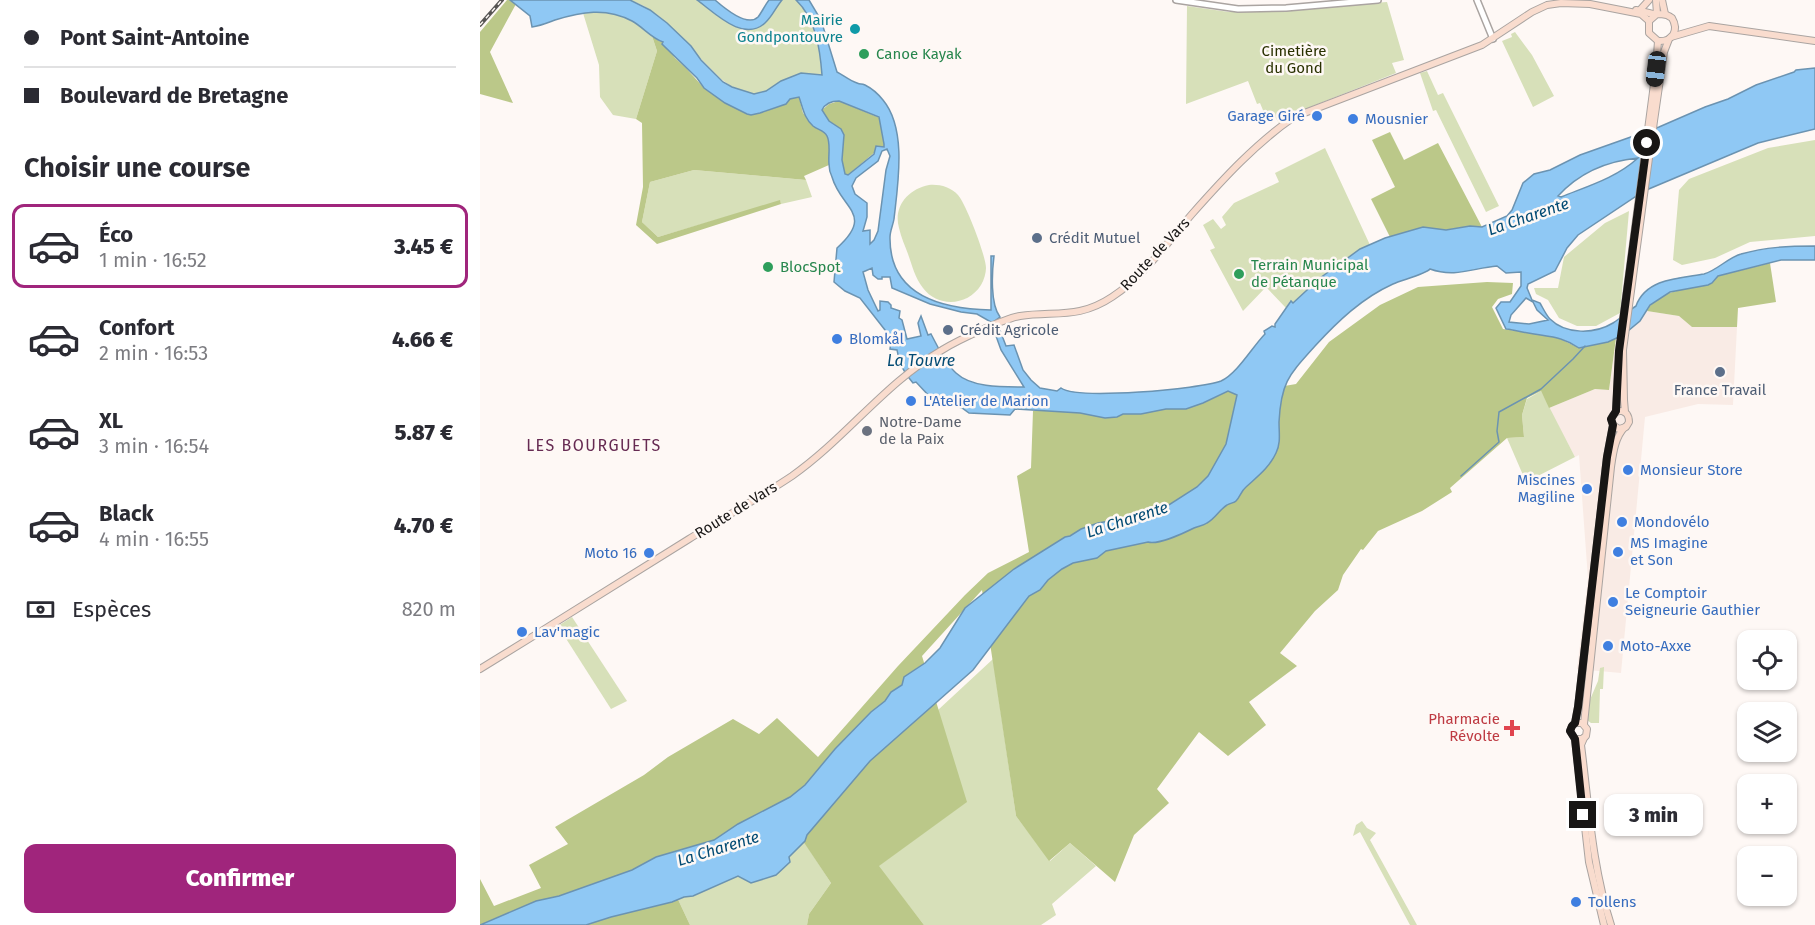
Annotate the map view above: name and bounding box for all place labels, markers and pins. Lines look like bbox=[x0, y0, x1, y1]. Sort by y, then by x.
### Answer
place label: Mairie Gondpontouvre bbox=[737, 11, 843, 46]
marker: Mairie Gondpontouvre bbox=[848, 22, 862, 36]
place label: Canoe Kayak bbox=[876, 45, 962, 63]
marker: Canoe Kayak bbox=[857, 47, 871, 61]
place label: Garage Giré bbox=[1227, 107, 1305, 125]
marker: Garage Giré bbox=[1310, 109, 1324, 123]
place label: Mousnier bbox=[1365, 110, 1428, 128]
marker: Mousnier bbox=[1346, 112, 1360, 126]
place label: Crédit Mutuel bbox=[1049, 229, 1141, 247]
marker: Crédit Mutuel bbox=[1030, 231, 1044, 245]
place label: Terrain Municipal de Pétanque bbox=[1251, 256, 1369, 291]
place label: BlocSpot bbox=[780, 258, 841, 276]
marker: BlocSpot bbox=[761, 260, 775, 274]
marker: Terrain Municipal de Pétanque bbox=[1232, 267, 1246, 281]
place label: Crédit Agricole bbox=[960, 321, 1059, 339]
marker: Crédit Agricole bbox=[941, 323, 955, 337]
place label: Blomkål bbox=[849, 330, 905, 348]
marker: Blomkål bbox=[830, 332, 844, 346]
marker: France Travail bbox=[1713, 365, 1727, 379]
place label: France Travail bbox=[1674, 381, 1767, 399]
place label: L'Atelier de Marion bbox=[923, 392, 1049, 410]
marker: L'Atelier de Marion bbox=[904, 394, 918, 408]
place label: Notre-Dame de la Paix bbox=[879, 413, 962, 448]
marker: Notre-Dame de la Paix bbox=[860, 424, 874, 438]
place label: Monsieur Store bbox=[1640, 461, 1743, 479]
marker: Monsieur Store bbox=[1621, 463, 1635, 477]
place label: Miscines Magiline bbox=[1517, 471, 1575, 506]
marker: Miscines Magiline bbox=[1580, 482, 1594, 496]
place label: Mondovélo bbox=[1634, 513, 1709, 531]
marker: Mondovélo bbox=[1615, 515, 1629, 529]
place label: MS Imagine et Son bbox=[1630, 534, 1708, 569]
place label: Moto 16 bbox=[584, 544, 637, 562]
marker: MS Imagine et Son bbox=[1611, 545, 1625, 559]
marker: Moto 16 bbox=[642, 546, 656, 560]
place label: Le Comptoir Seigneurie Gauthier bbox=[1625, 584, 1760, 619]
marker: Le Comptoir Seigneurie Gauthier bbox=[1606, 595, 1620, 609]
place label: Lav'magic bbox=[534, 623, 600, 641]
marker: Lav'magic bbox=[515, 625, 529, 639]
place label: Moto-Axxe bbox=[1620, 637, 1691, 655]
marker: Moto-Axxe bbox=[1601, 639, 1615, 653]
place label: Pharmacie Révolte bbox=[1428, 710, 1500, 745]
marker: Pharmacie Révolte bbox=[1505, 721, 1519, 735]
place label: Tollens bbox=[1588, 893, 1636, 911]
marker: Tollens bbox=[1569, 895, 1583, 909]

